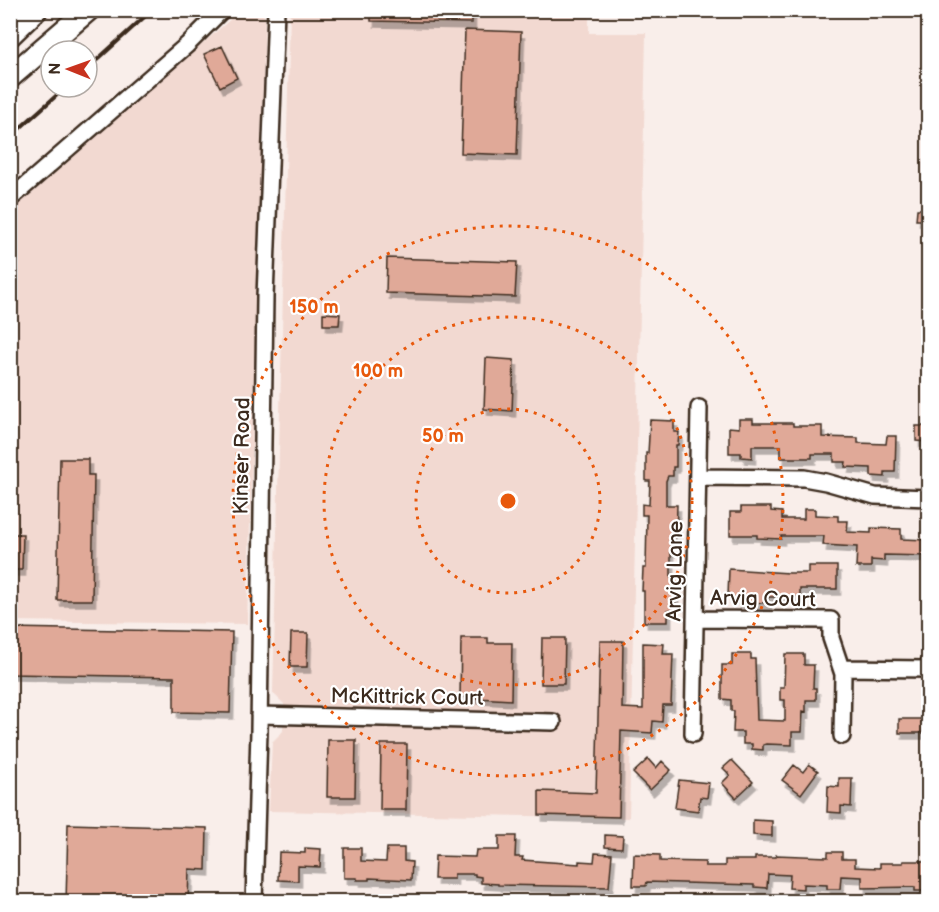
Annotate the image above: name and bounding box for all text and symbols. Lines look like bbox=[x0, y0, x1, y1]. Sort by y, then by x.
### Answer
north arrow bbox=[39, 39, 99, 99]
text: N bbox=[46, 63, 65, 75]
text: 150 m bbox=[289, 297, 339, 318]
text: 100 m bbox=[353, 361, 403, 382]
street label: Kinser Road bbox=[228, 397, 256, 515]
text: 50 m bbox=[422, 426, 464, 447]
centre of rings bbox=[498, 491, 518, 511]
street label: Arvig Lane bbox=[662, 520, 688, 622]
street label: Arvig Court bbox=[710, 586, 817, 612]
street label: McKittrick Court bbox=[330, 683, 484, 711]

